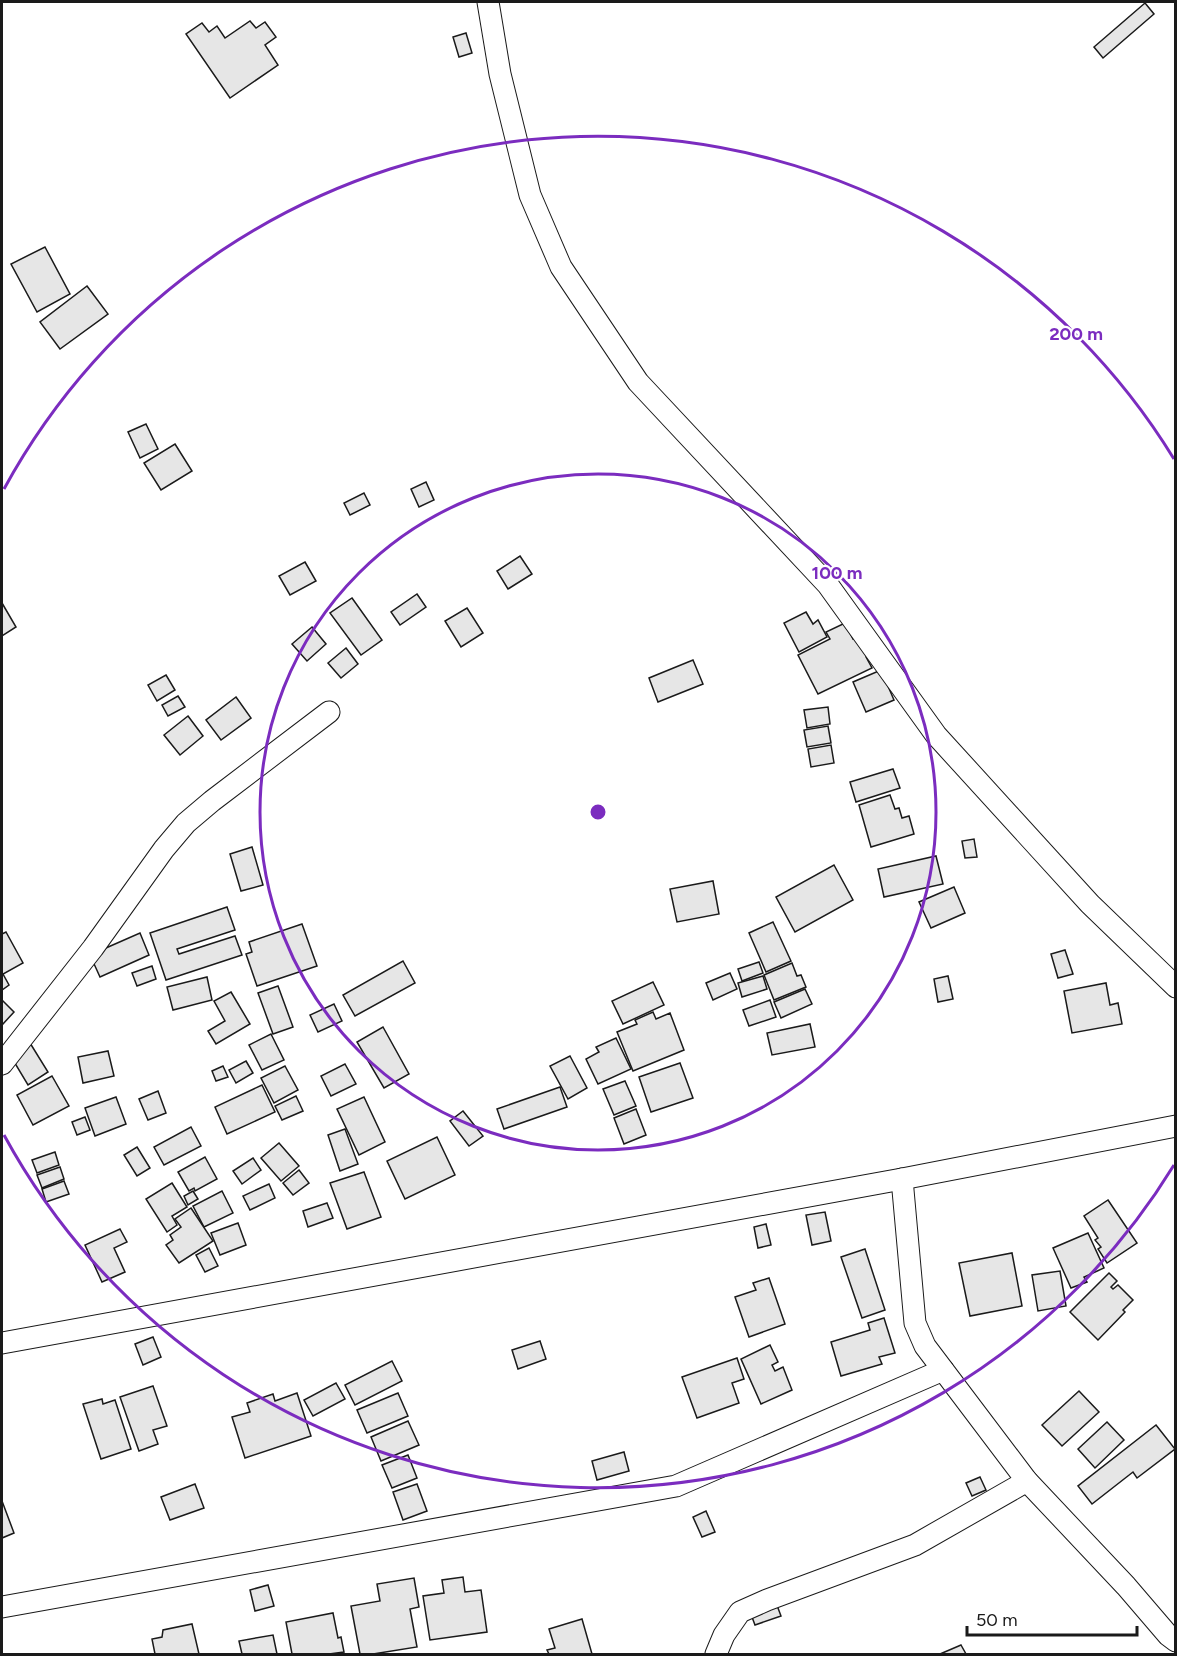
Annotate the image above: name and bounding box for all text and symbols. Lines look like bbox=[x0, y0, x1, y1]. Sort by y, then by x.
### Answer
text: 200 m bbox=[1049, 323, 1103, 345]
text: 100 m bbox=[812, 562, 862, 584]
centre of rings bbox=[588, 802, 608, 822]
scale bar bbox=[967, 1599, 1136, 1637]
text: 50 m bbox=[976, 1609, 1018, 1631]

